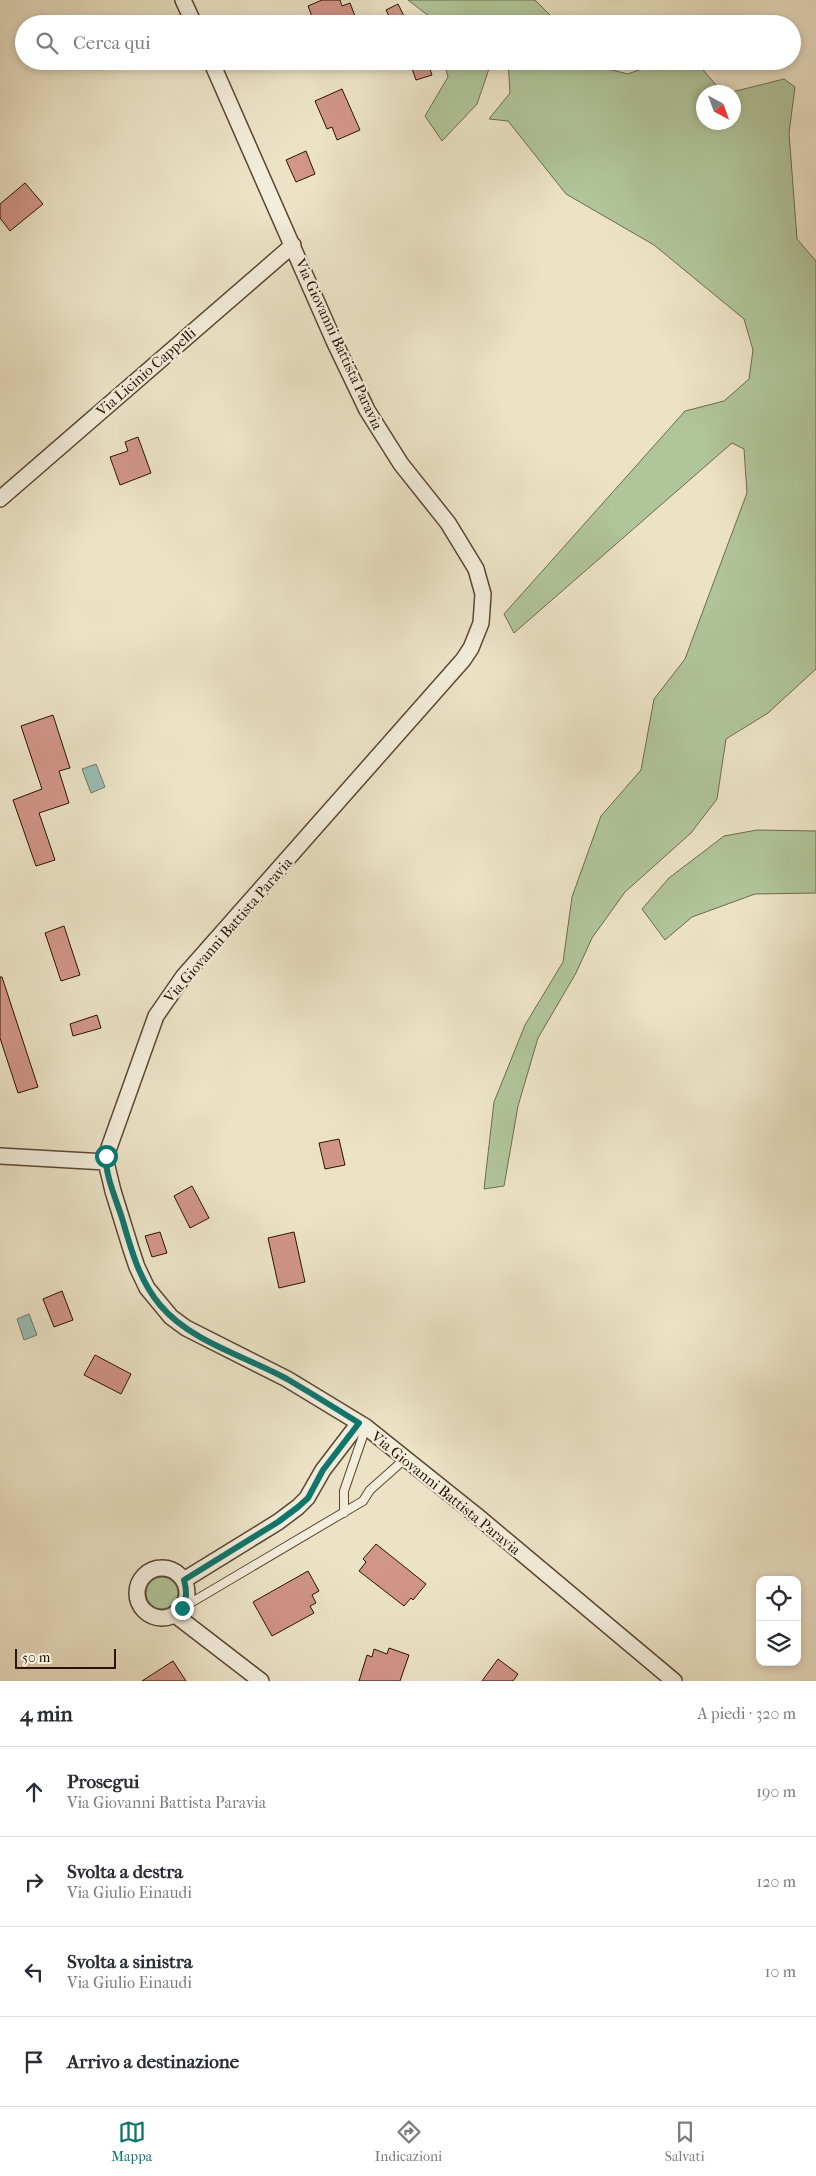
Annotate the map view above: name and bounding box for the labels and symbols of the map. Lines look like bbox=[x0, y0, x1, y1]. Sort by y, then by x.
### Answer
north arrow bbox=[696, 85, 741, 130]
street label: Via Giovanni Battista Paravia bbox=[291, 255, 387, 433]
street label: Via Licinio Cappelli bbox=[92, 324, 200, 421]
street label: Via Giovanni Battista Paravia bbox=[159, 853, 297, 1007]
route start bbox=[95, 1145, 118, 1168]
street label: Via Giovanni Battista Paravia bbox=[367, 1427, 525, 1559]
route end bbox=[171, 1597, 194, 1620]
scale bar bbox=[15, 1646, 116, 1669]

